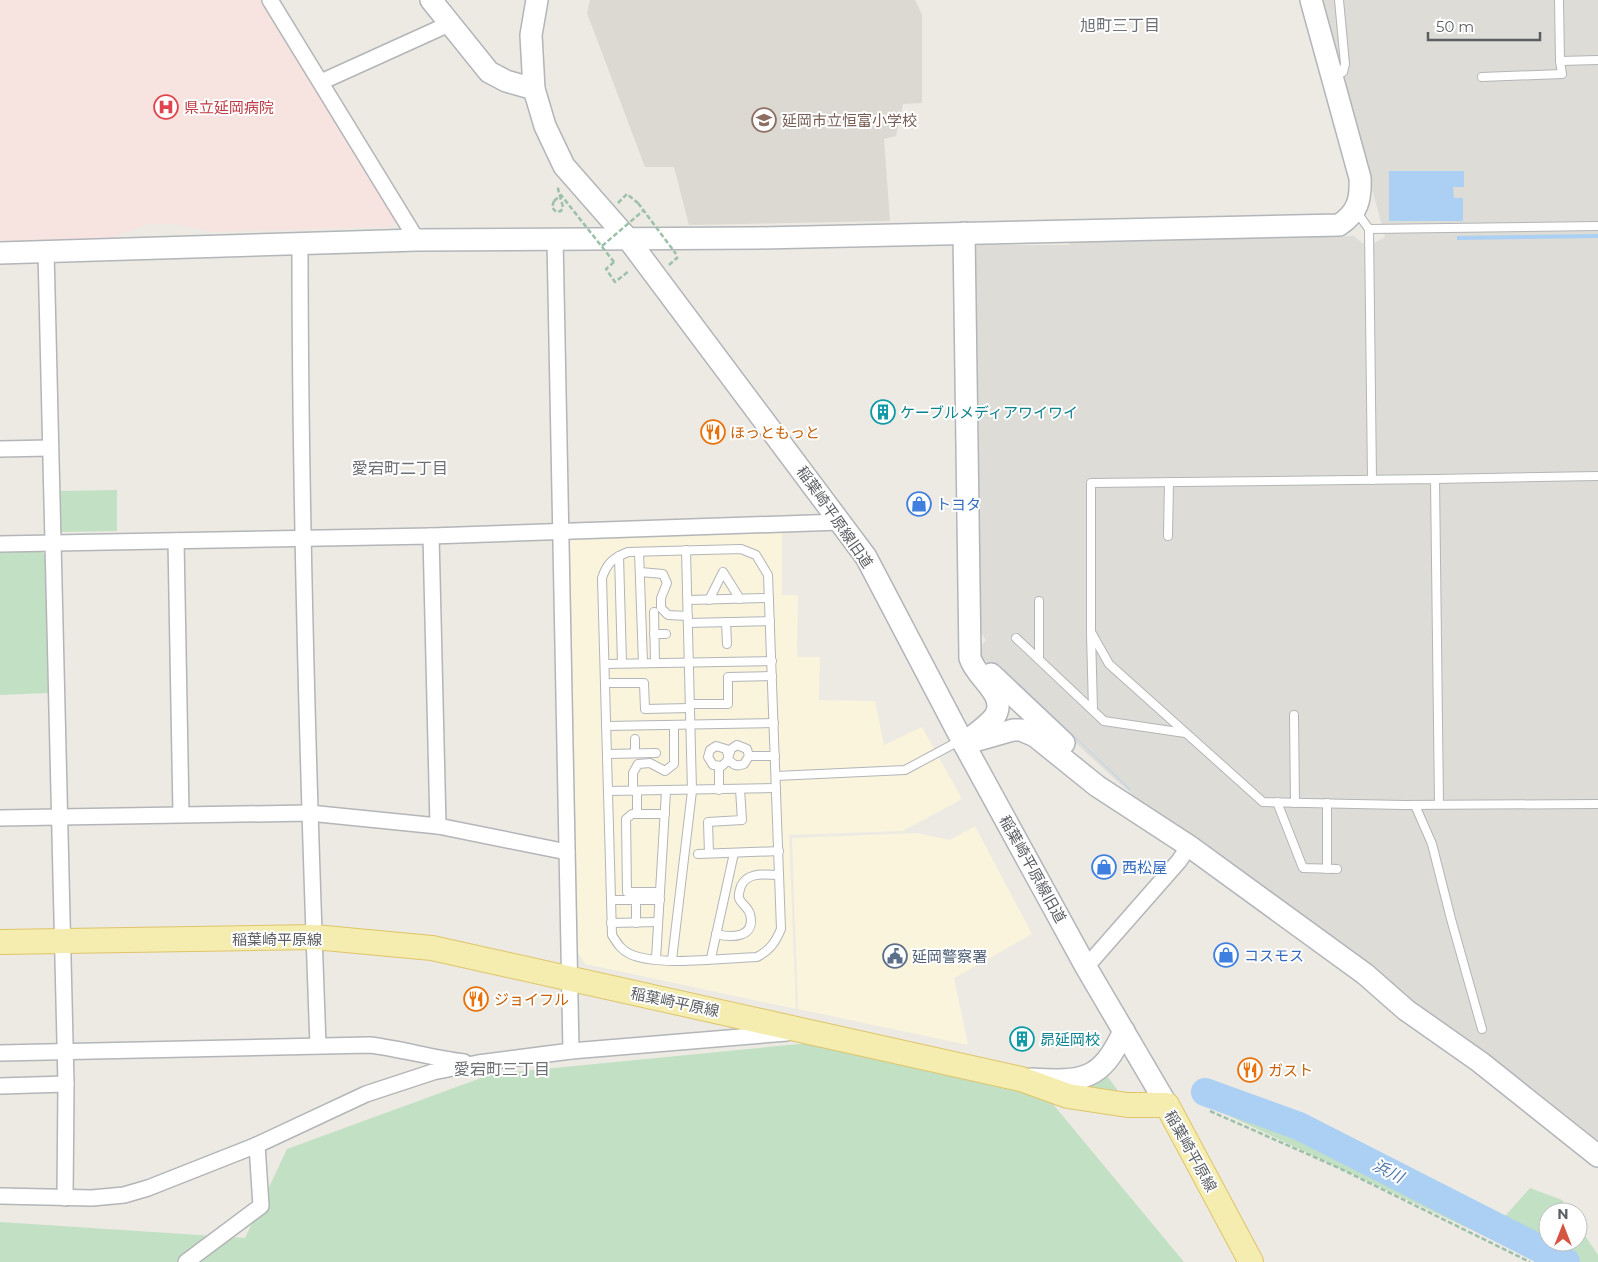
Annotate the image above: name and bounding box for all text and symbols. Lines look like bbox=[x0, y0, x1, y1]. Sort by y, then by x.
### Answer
scale bar bbox=[1428, 10, 1540, 42]
district label: 旭町三丁目 bbox=[1080, 16, 1160, 35]
text: 50 m bbox=[1436, 17, 1474, 36]
hospital icon: 県立延岡病院 bbox=[153, 94, 179, 120]
place label: 県立延岡病院 bbox=[184, 98, 274, 117]
school or university icon: 延岡市立恒富小学校 bbox=[751, 107, 777, 133]
place label: 延岡市立恒富小学校 bbox=[782, 111, 917, 130]
building icon: ケーブルメディアワイワイ bbox=[870, 399, 896, 425]
place label: ケーブルメディアワイワイ bbox=[900, 403, 1078, 422]
restaurant icon: ほっともっと bbox=[700, 419, 726, 445]
place label: ほっともっと bbox=[730, 423, 820, 442]
district label: 愛宕町二丁目 bbox=[352, 459, 448, 478]
street label: 稲葉崎平原線旧道 bbox=[793, 462, 877, 572]
shop icon: トヨタ bbox=[906, 491, 932, 517]
place label: トヨタ bbox=[936, 495, 981, 514]
street label: 稲葉崎平原線旧道 bbox=[996, 812, 1070, 926]
shop icon: 西松屋 bbox=[1091, 854, 1117, 880]
place label: 西松屋 bbox=[1122, 858, 1167, 877]
street label: 稲葉崎平原線 bbox=[232, 930, 322, 949]
shop icon: コスモス bbox=[1213, 942, 1239, 968]
public building icon: 延岡警察署 bbox=[882, 943, 908, 969]
place label: コスモス bbox=[1244, 946, 1304, 965]
place label: 延岡警察署 bbox=[912, 947, 987, 966]
street label: 稲葉崎平原線 bbox=[629, 983, 721, 1021]
restaurant icon: ジョイフル bbox=[463, 986, 489, 1012]
place label: ジョイフル bbox=[494, 990, 569, 1009]
building icon: 昴延岡校 bbox=[1009, 1026, 1035, 1052]
place label: 昴延岡校 bbox=[1040, 1030, 1100, 1049]
restaurant icon: ガスト bbox=[1237, 1057, 1263, 1083]
district label: 愛宕町三丁目 bbox=[454, 1060, 550, 1079]
place label: ガスト bbox=[1268, 1061, 1313, 1080]
street label: 稲葉崎平原線 bbox=[1161, 1107, 1221, 1195]
water label: 浜川 bbox=[1369, 1155, 1408, 1188]
north arrow bbox=[1538, 1202, 1588, 1252]
text: N bbox=[1557, 1205, 1569, 1223]

